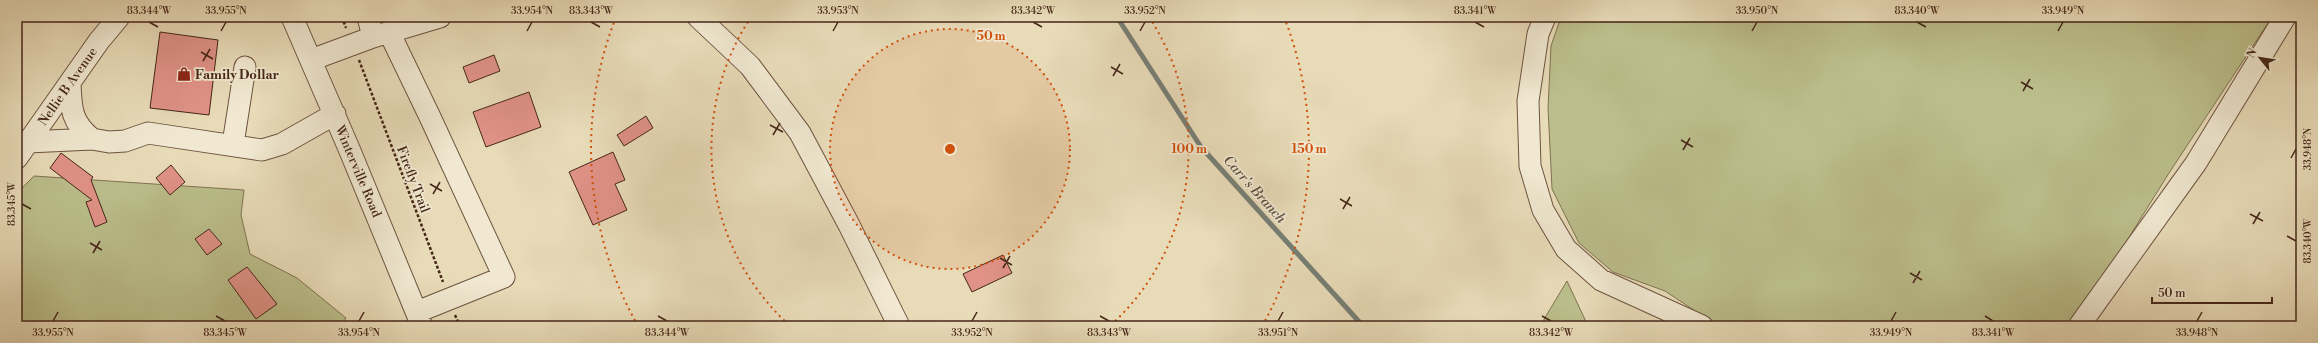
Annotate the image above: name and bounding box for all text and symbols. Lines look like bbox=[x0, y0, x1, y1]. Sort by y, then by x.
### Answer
text: 83.344°W bbox=[127, 5, 172, 17]
text: 33.955°N bbox=[205, 5, 247, 17]
text: 33.954°N bbox=[511, 5, 554, 17]
text: 83.343°W bbox=[569, 5, 614, 17]
text: 33.953°N bbox=[817, 5, 859, 17]
text: 83.342°W bbox=[1011, 5, 1056, 17]
text: 33.952°N bbox=[1124, 5, 1166, 17]
text: 83.341°W bbox=[1454, 5, 1497, 17]
text: 33.950°N bbox=[1736, 5, 1779, 17]
text: 83.340°W bbox=[1895, 5, 1940, 17]
text: 33.949°N bbox=[2042, 5, 2085, 17]
text: 50 m bbox=[976, 29, 1006, 44]
north arrow bbox=[2240, 38, 2280, 78]
street label: Nellie B Avenue bbox=[35, 44, 101, 129]
text: N bbox=[2244, 46, 2261, 61]
shop icon: Family Dollar bbox=[176, 66, 192, 82]
place label: Family Dollar bbox=[195, 67, 280, 83]
street label: Winterville Road bbox=[331, 122, 385, 220]
text: 33.948°N bbox=[2302, 127, 2314, 170]
centre of rings bbox=[943, 142, 957, 156]
text: 100 m bbox=[1171, 142, 1207, 157]
text: 150 m bbox=[1292, 142, 1326, 157]
street label: Firefly Trail bbox=[393, 144, 433, 215]
water label: Carr's Branch bbox=[1219, 152, 1290, 228]
text: 83.345°W bbox=[6, 181, 18, 226]
text: 83.340°W bbox=[2302, 218, 2314, 263]
scale bar bbox=[2152, 279, 2272, 305]
text: 50 m bbox=[2158, 286, 2186, 301]
text: 33.955°N bbox=[32, 327, 74, 339]
text: 83.345°W bbox=[203, 327, 248, 339]
text: 33.954°N bbox=[338, 327, 381, 339]
text: 83.344°W bbox=[645, 327, 690, 339]
text: 33.952°N bbox=[951, 327, 993, 339]
text: 83.343°W bbox=[1087, 327, 1132, 339]
text: 33.951°N bbox=[1258, 327, 1299, 339]
text: 83.342°W bbox=[1529, 327, 1574, 339]
text: 33.949°N bbox=[1870, 327, 1913, 339]
text: 83.341°W bbox=[1972, 327, 2015, 339]
text: 33.948°N bbox=[2176, 327, 2219, 339]

